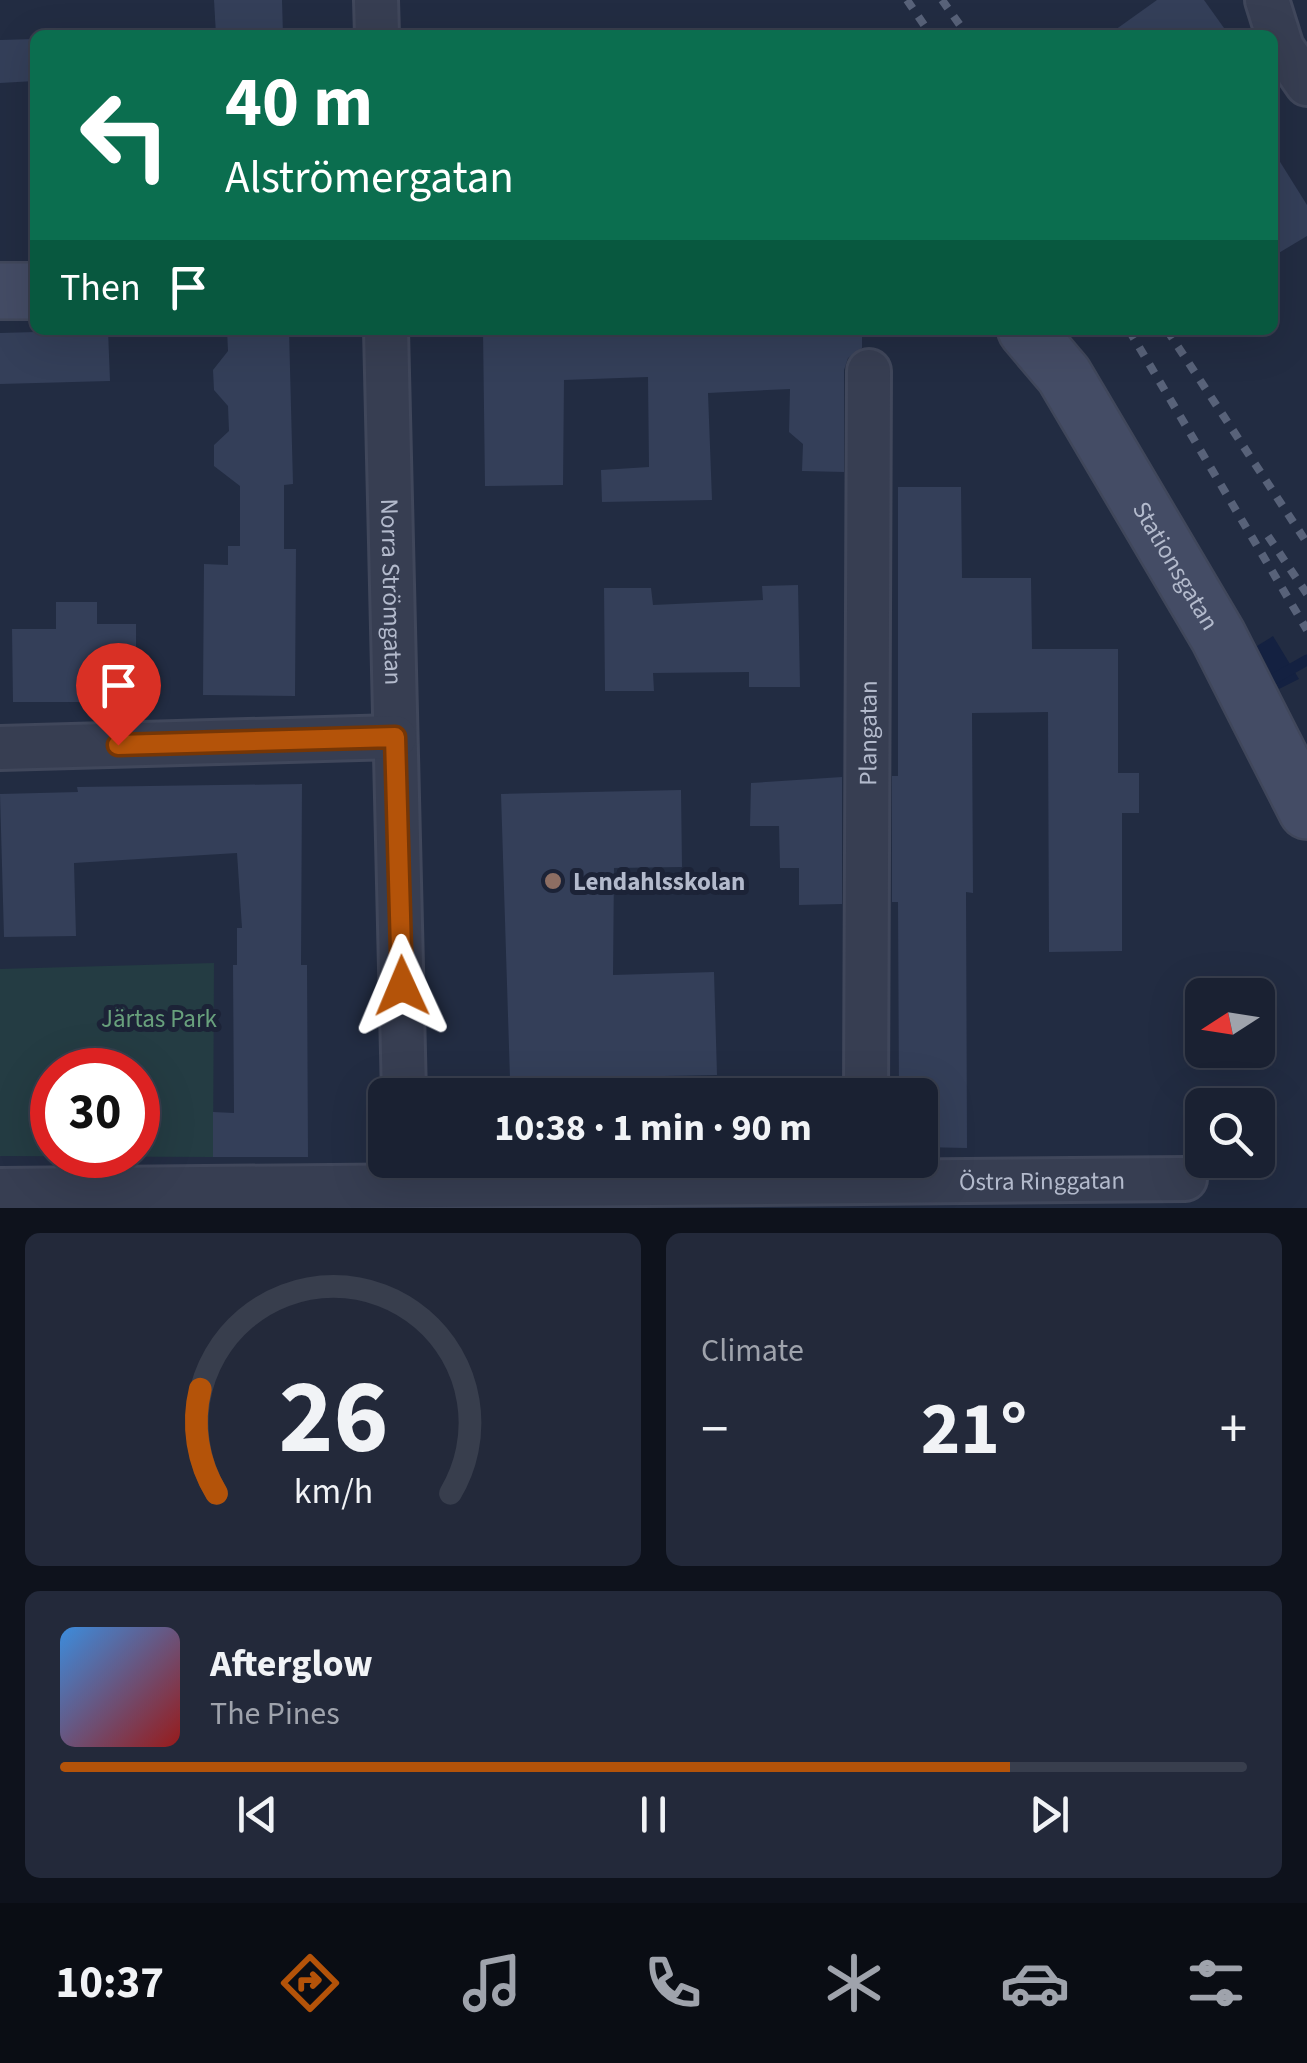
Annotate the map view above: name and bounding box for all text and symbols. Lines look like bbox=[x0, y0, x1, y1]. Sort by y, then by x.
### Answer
text: 40 m bbox=[225, 53, 373, 153]
icon: left bbox=[60, 70, 190, 200]
text: Alströmergatan bbox=[225, 146, 514, 210]
icon: arrive bbox=[161, 260, 216, 315]
text: Then bbox=[60, 261, 141, 315]
street label: Stationsgatan bbox=[1123, 495, 1228, 637]
street label: Norra Strömgatan bbox=[371, 498, 411, 686]
pin bbox=[76, 643, 161, 746]
icon: arrive bbox=[91, 658, 146, 713]
street label: Plangatan bbox=[850, 680, 887, 786]
place label: Lendahlsskolan bbox=[573, 864, 745, 900]
marker: Lendahlsskolan bbox=[542, 870, 564, 892]
position arrow bbox=[350, 934, 454, 1038]
north arrow bbox=[1185, 978, 1275, 1068]
map controls bbox=[1185, 978, 1275, 1178]
park label: Järtas Park bbox=[101, 1001, 218, 1037]
speed limit sign: 30 bbox=[30, 1048, 160, 1178]
button: search bbox=[1185, 1088, 1275, 1178]
text: 10:38 · 1 min · 90 m bbox=[494, 1101, 812, 1155]
street label: Östra Ringgatan bbox=[959, 1163, 1125, 1200]
text: Climate bbox=[701, 1328, 804, 1374]
text: 26 bbox=[278, 1345, 388, 1493]
text: 21° bbox=[921, 1376, 1027, 1483]
text: − bbox=[701, 1391, 728, 1469]
text: + bbox=[1220, 1391, 1247, 1469]
text: km/h bbox=[293, 1466, 373, 1517]
text: Afterglow bbox=[210, 1637, 373, 1691]
text: The Pines bbox=[210, 1691, 340, 1737]
icon: previous bbox=[230, 1787, 285, 1842]
icon: pause bbox=[626, 1787, 681, 1842]
icon: next bbox=[1022, 1787, 1077, 1842]
icon: directions bbox=[275, 1948, 345, 2018]
icon: music bbox=[457, 1948, 527, 2018]
icon: phone bbox=[638, 1948, 708, 2018]
icon: climate bbox=[819, 1948, 889, 2018]
icon: car bbox=[1000, 1948, 1070, 2018]
icon: filters bbox=[1181, 1948, 1251, 2018]
text: 10:37 bbox=[56, 1951, 164, 2015]

